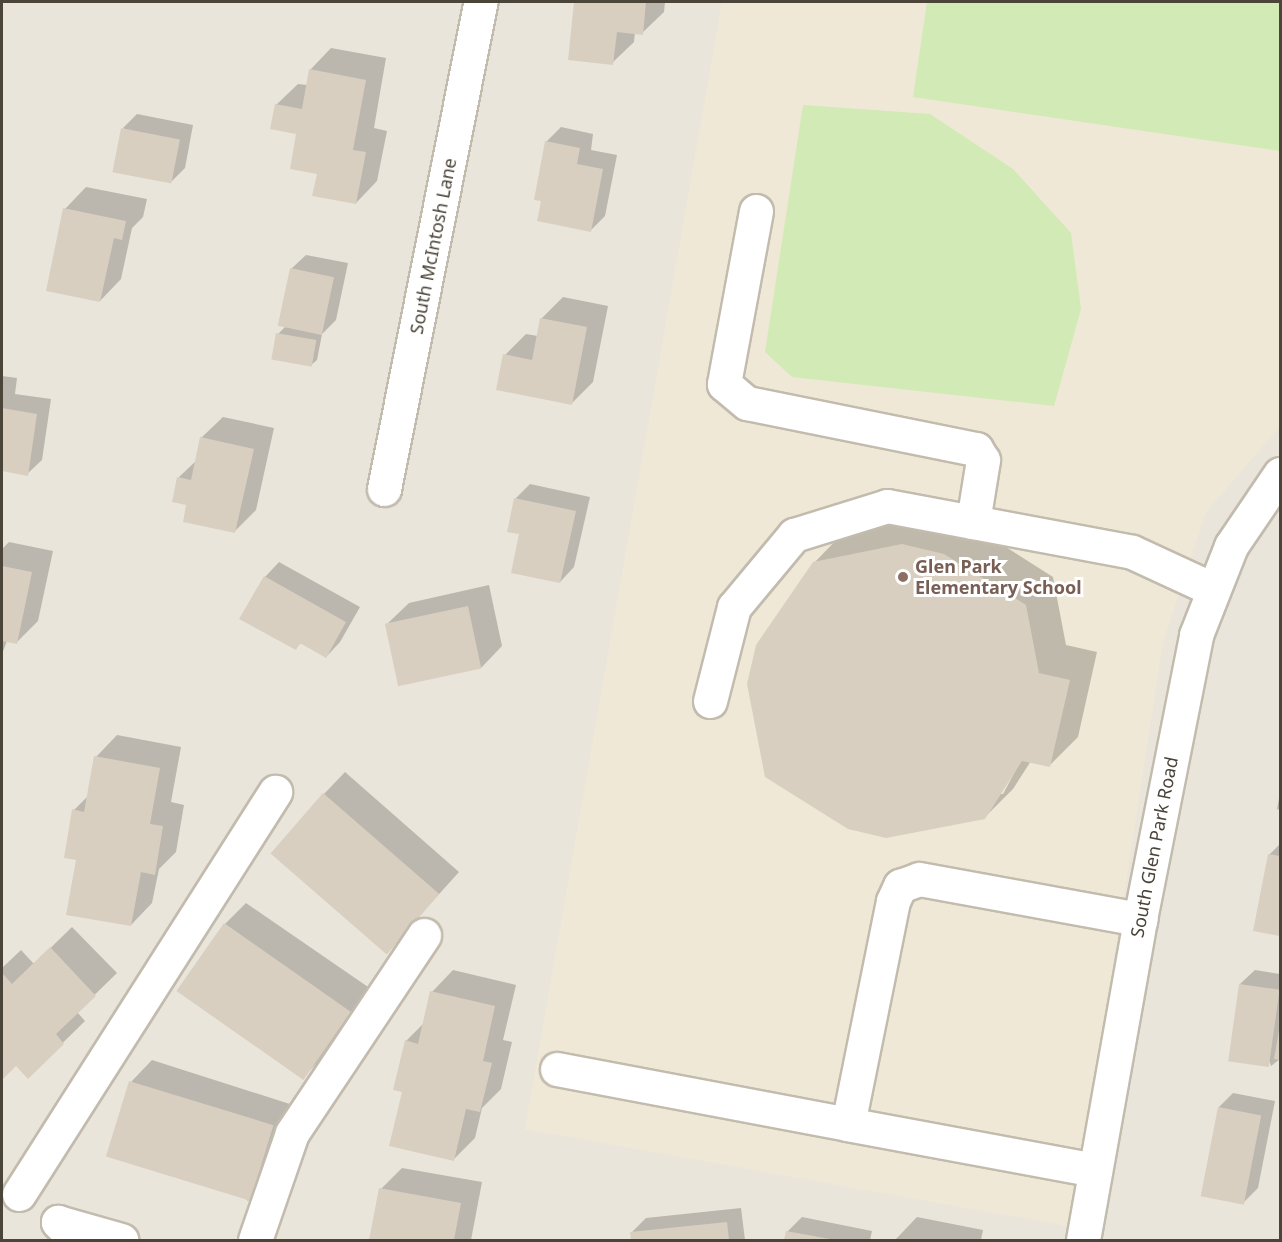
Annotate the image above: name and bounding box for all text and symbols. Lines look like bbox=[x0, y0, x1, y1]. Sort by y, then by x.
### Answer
street label: South McIntosh Lane bbox=[405, 156, 461, 336]
place label: Glen Park Elementary School bbox=[915, 556, 1082, 598]
marker: Glen Park Elementary School bbox=[896, 570, 910, 584]
street label: South Glen Park Road bbox=[1126, 755, 1182, 939]

